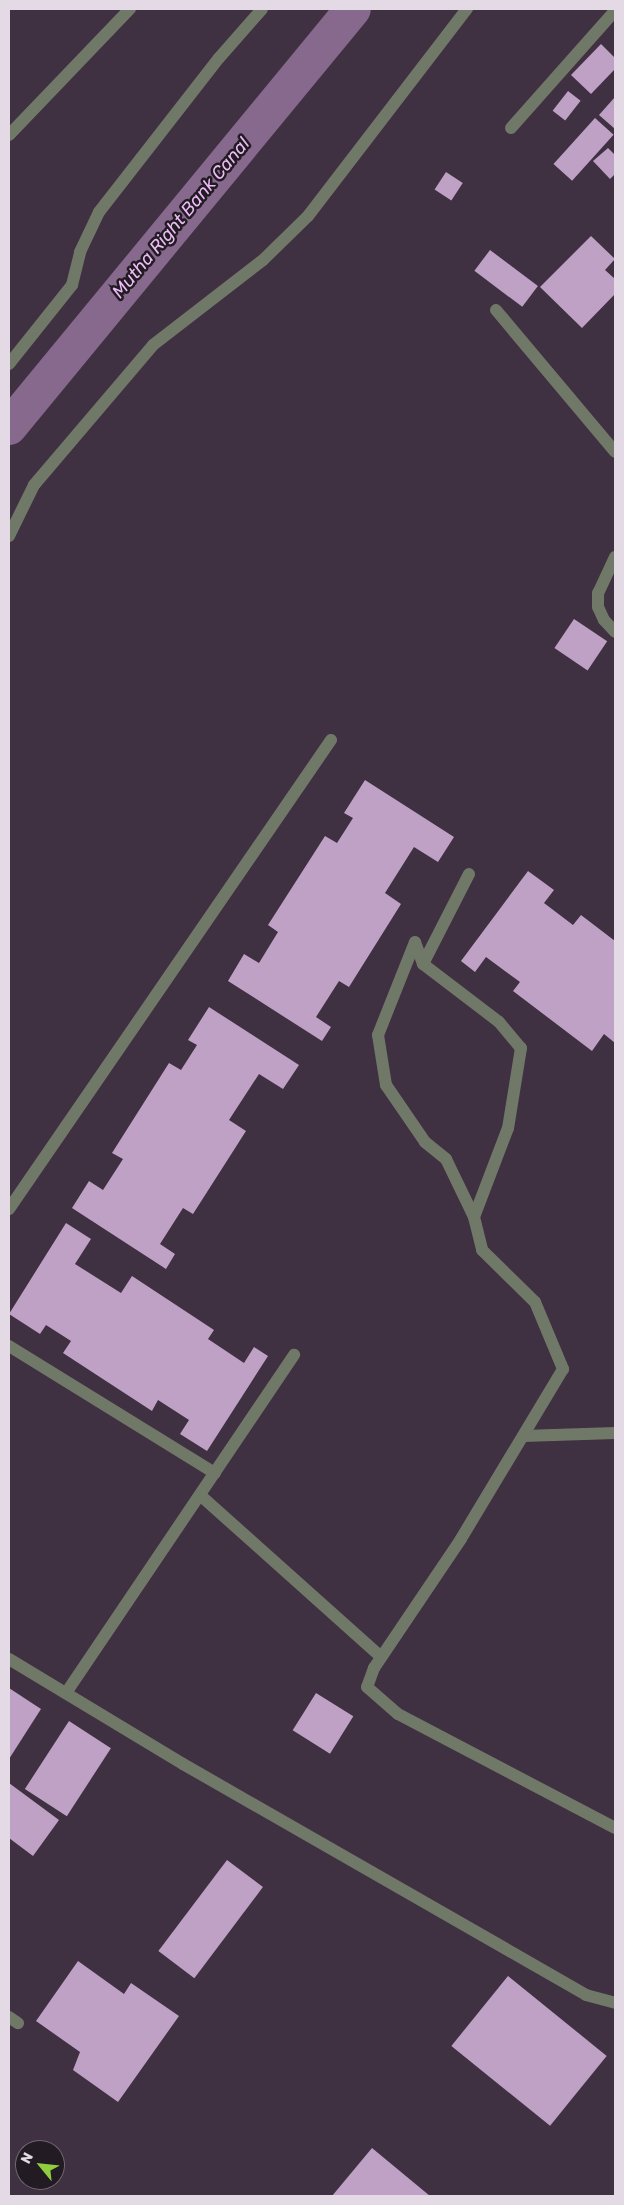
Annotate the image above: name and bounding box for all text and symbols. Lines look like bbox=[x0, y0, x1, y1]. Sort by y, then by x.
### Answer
water label: Mutha Right Bank Canal bbox=[108, 133, 254, 303]
north arrow bbox=[15, 2140, 65, 2190]
text: N bbox=[17, 2150, 37, 2167]

